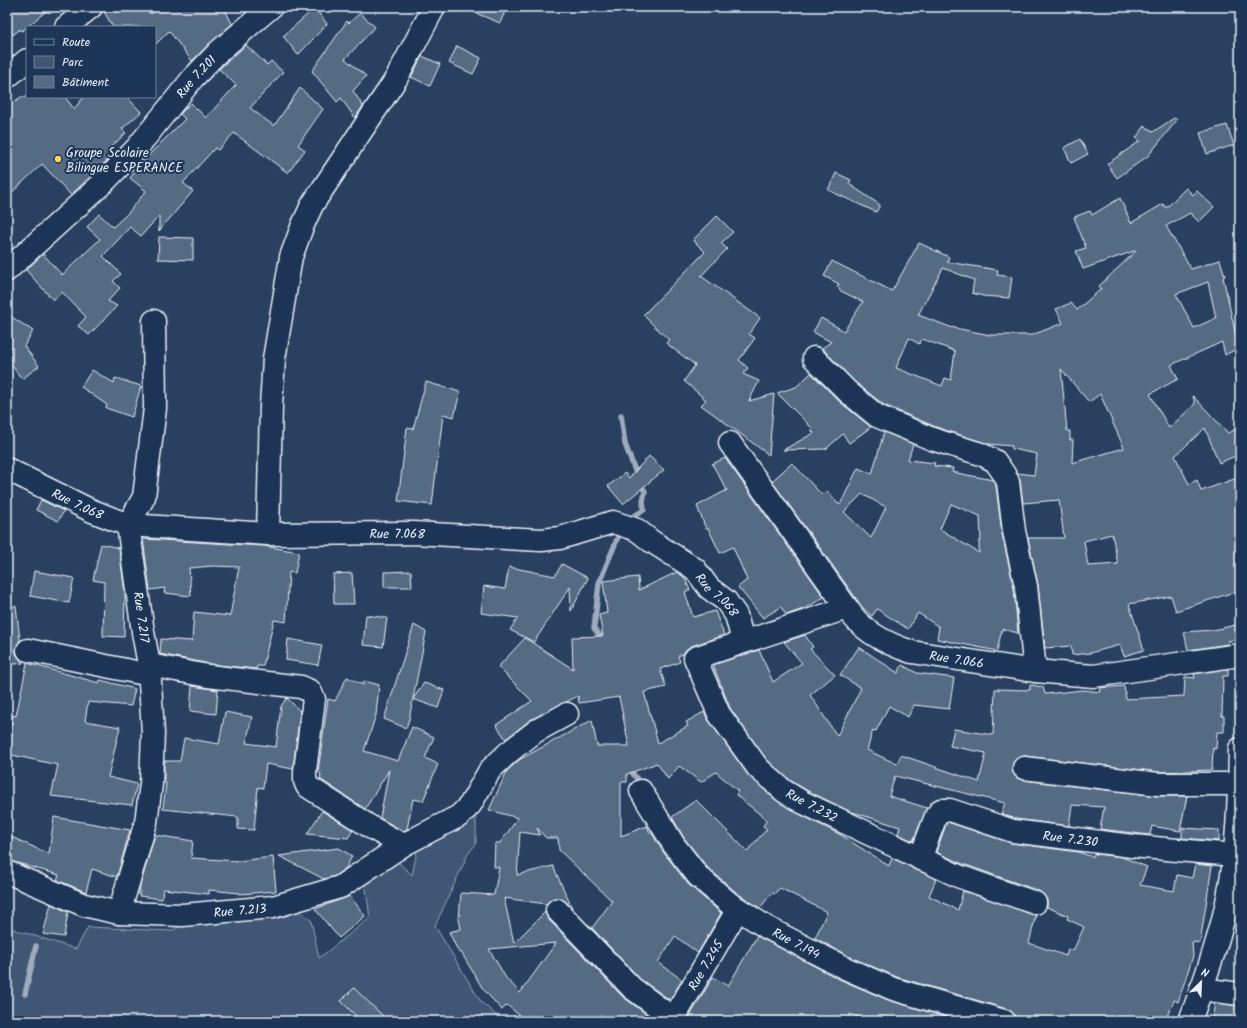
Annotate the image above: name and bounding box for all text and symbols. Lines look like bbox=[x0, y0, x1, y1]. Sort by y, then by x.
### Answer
legend bbox=[26, 26, 156, 98]
text: Route bbox=[62, 33, 91, 52]
street label: Rue 7.201 bbox=[172, 51, 222, 104]
text: Parc bbox=[62, 53, 83, 72]
text: Bâtiment bbox=[62, 73, 109, 92]
place label: Groupe Scolaire Bilingue ESPERANCE bbox=[66, 143, 183, 179]
marker: Groupe Scolaire Bilingue ESPERANCE bbox=[53, 154, 63, 164]
street label: Rue 7.068 bbox=[48, 484, 107, 526]
street label: Rue 7.068 bbox=[369, 524, 426, 546]
street label: Rue 7.068 bbox=[689, 569, 743, 622]
street label: Rue 7.217 bbox=[127, 590, 155, 645]
street label: Rue 7.066 bbox=[928, 646, 985, 675]
street label: Rue 7.232 bbox=[781, 784, 841, 829]
street label: Rue 7.230 bbox=[1041, 826, 1100, 854]
street label: Rue 7.213 bbox=[213, 899, 268, 924]
street label: Rue 7.194 bbox=[768, 923, 824, 965]
street label: Rue 7.245 bbox=[683, 936, 730, 995]
north arrow bbox=[1181, 962, 1221, 1002]
text: N bbox=[1198, 964, 1212, 983]

